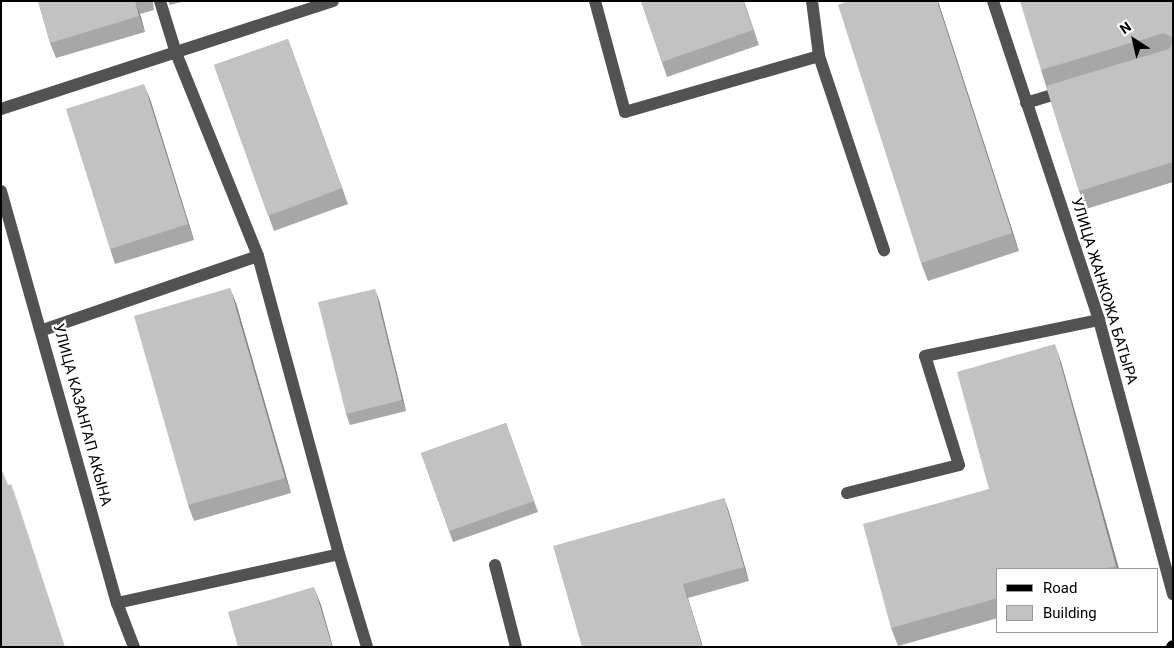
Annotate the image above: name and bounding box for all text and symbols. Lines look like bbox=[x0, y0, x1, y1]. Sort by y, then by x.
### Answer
north arrow bbox=[1109, 15, 1159, 65]
text: N bbox=[1117, 18, 1134, 37]
street label: УЛИЦА ЖАНКОЖА БАТЫРА bbox=[1067, 196, 1141, 386]
street label: УЛИЦА КАЗАНГАП АКЫНА bbox=[49, 322, 115, 508]
legend bbox=[996, 568, 1159, 633]
text: Road bbox=[1043, 579, 1077, 597]
text: Building bbox=[1043, 604, 1097, 622]

